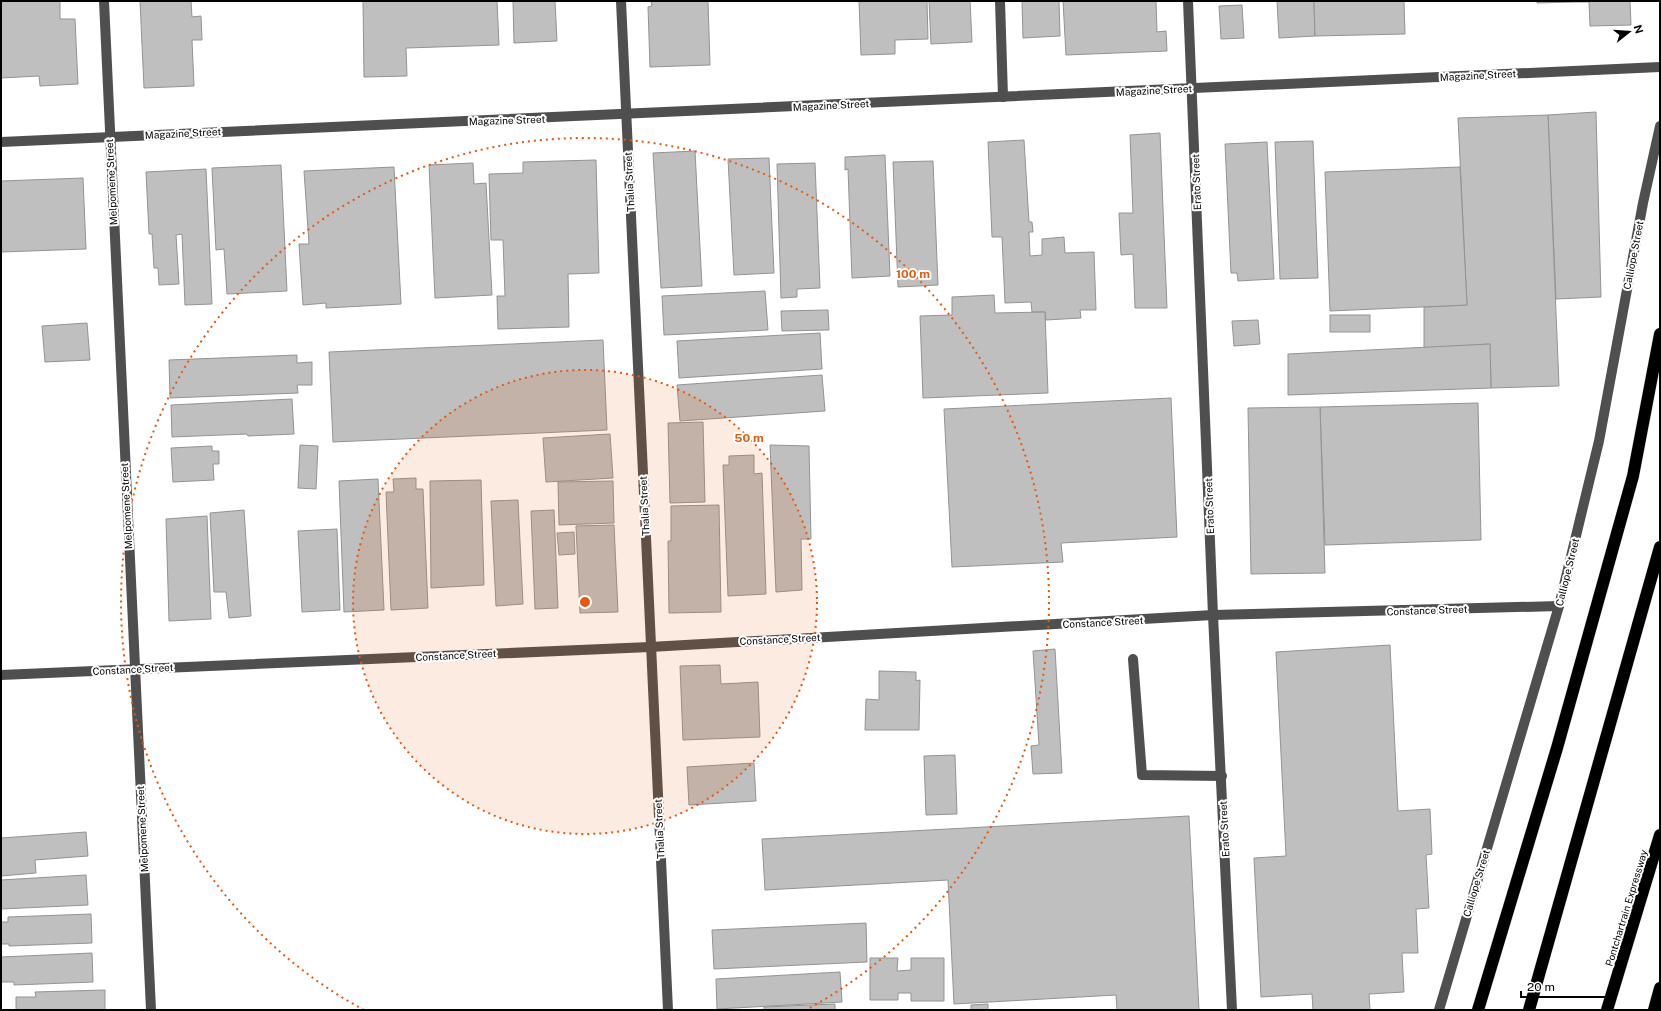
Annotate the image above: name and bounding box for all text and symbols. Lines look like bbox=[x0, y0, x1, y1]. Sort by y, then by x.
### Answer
north arrow bbox=[1609, 12, 1649, 52]
text: N bbox=[1632, 23, 1646, 35]
street label: Magazine Street bbox=[1440, 67, 1517, 83]
street label: Magazine Street bbox=[1116, 82, 1193, 98]
street label: Magazine Street bbox=[793, 97, 870, 113]
street label: Magazine Street bbox=[469, 113, 545, 127]
street label: Magazine Street bbox=[145, 125, 222, 141]
street label: Melpomene Street bbox=[103, 138, 119, 225]
street label: Thalia Street bbox=[621, 152, 637, 212]
street label: Erato Street bbox=[1189, 154, 1203, 210]
street label: Calliope Street bbox=[1620, 220, 1646, 290]
text: 100 m bbox=[896, 267, 930, 281]
text: 50 m bbox=[734, 431, 764, 445]
street label: Melpomene Street bbox=[118, 462, 134, 549]
street label: Thalia Street bbox=[636, 476, 652, 536]
street label: Erato Street bbox=[1202, 478, 1216, 534]
street label: Calliope Street bbox=[1553, 537, 1581, 607]
centre of rings bbox=[578, 595, 592, 609]
street label: Constance Street bbox=[1386, 603, 1468, 617]
street label: Constance Street bbox=[1062, 614, 1144, 630]
street label: Constance Street bbox=[739, 631, 821, 647]
street label: Constance Street bbox=[415, 647, 497, 663]
street label: Constance Street bbox=[92, 661, 174, 677]
street label: Melpomene Street bbox=[134, 785, 150, 872]
street label: Thalia Street bbox=[651, 799, 667, 859]
street label: Erato Street bbox=[1217, 801, 1231, 857]
street label: Calliope Street bbox=[1460, 848, 1492, 918]
street label: Pontchartrain Expressway bbox=[1603, 848, 1650, 968]
scale bar bbox=[1521, 973, 1614, 999]
text: 20 m bbox=[1527, 980, 1555, 994]

